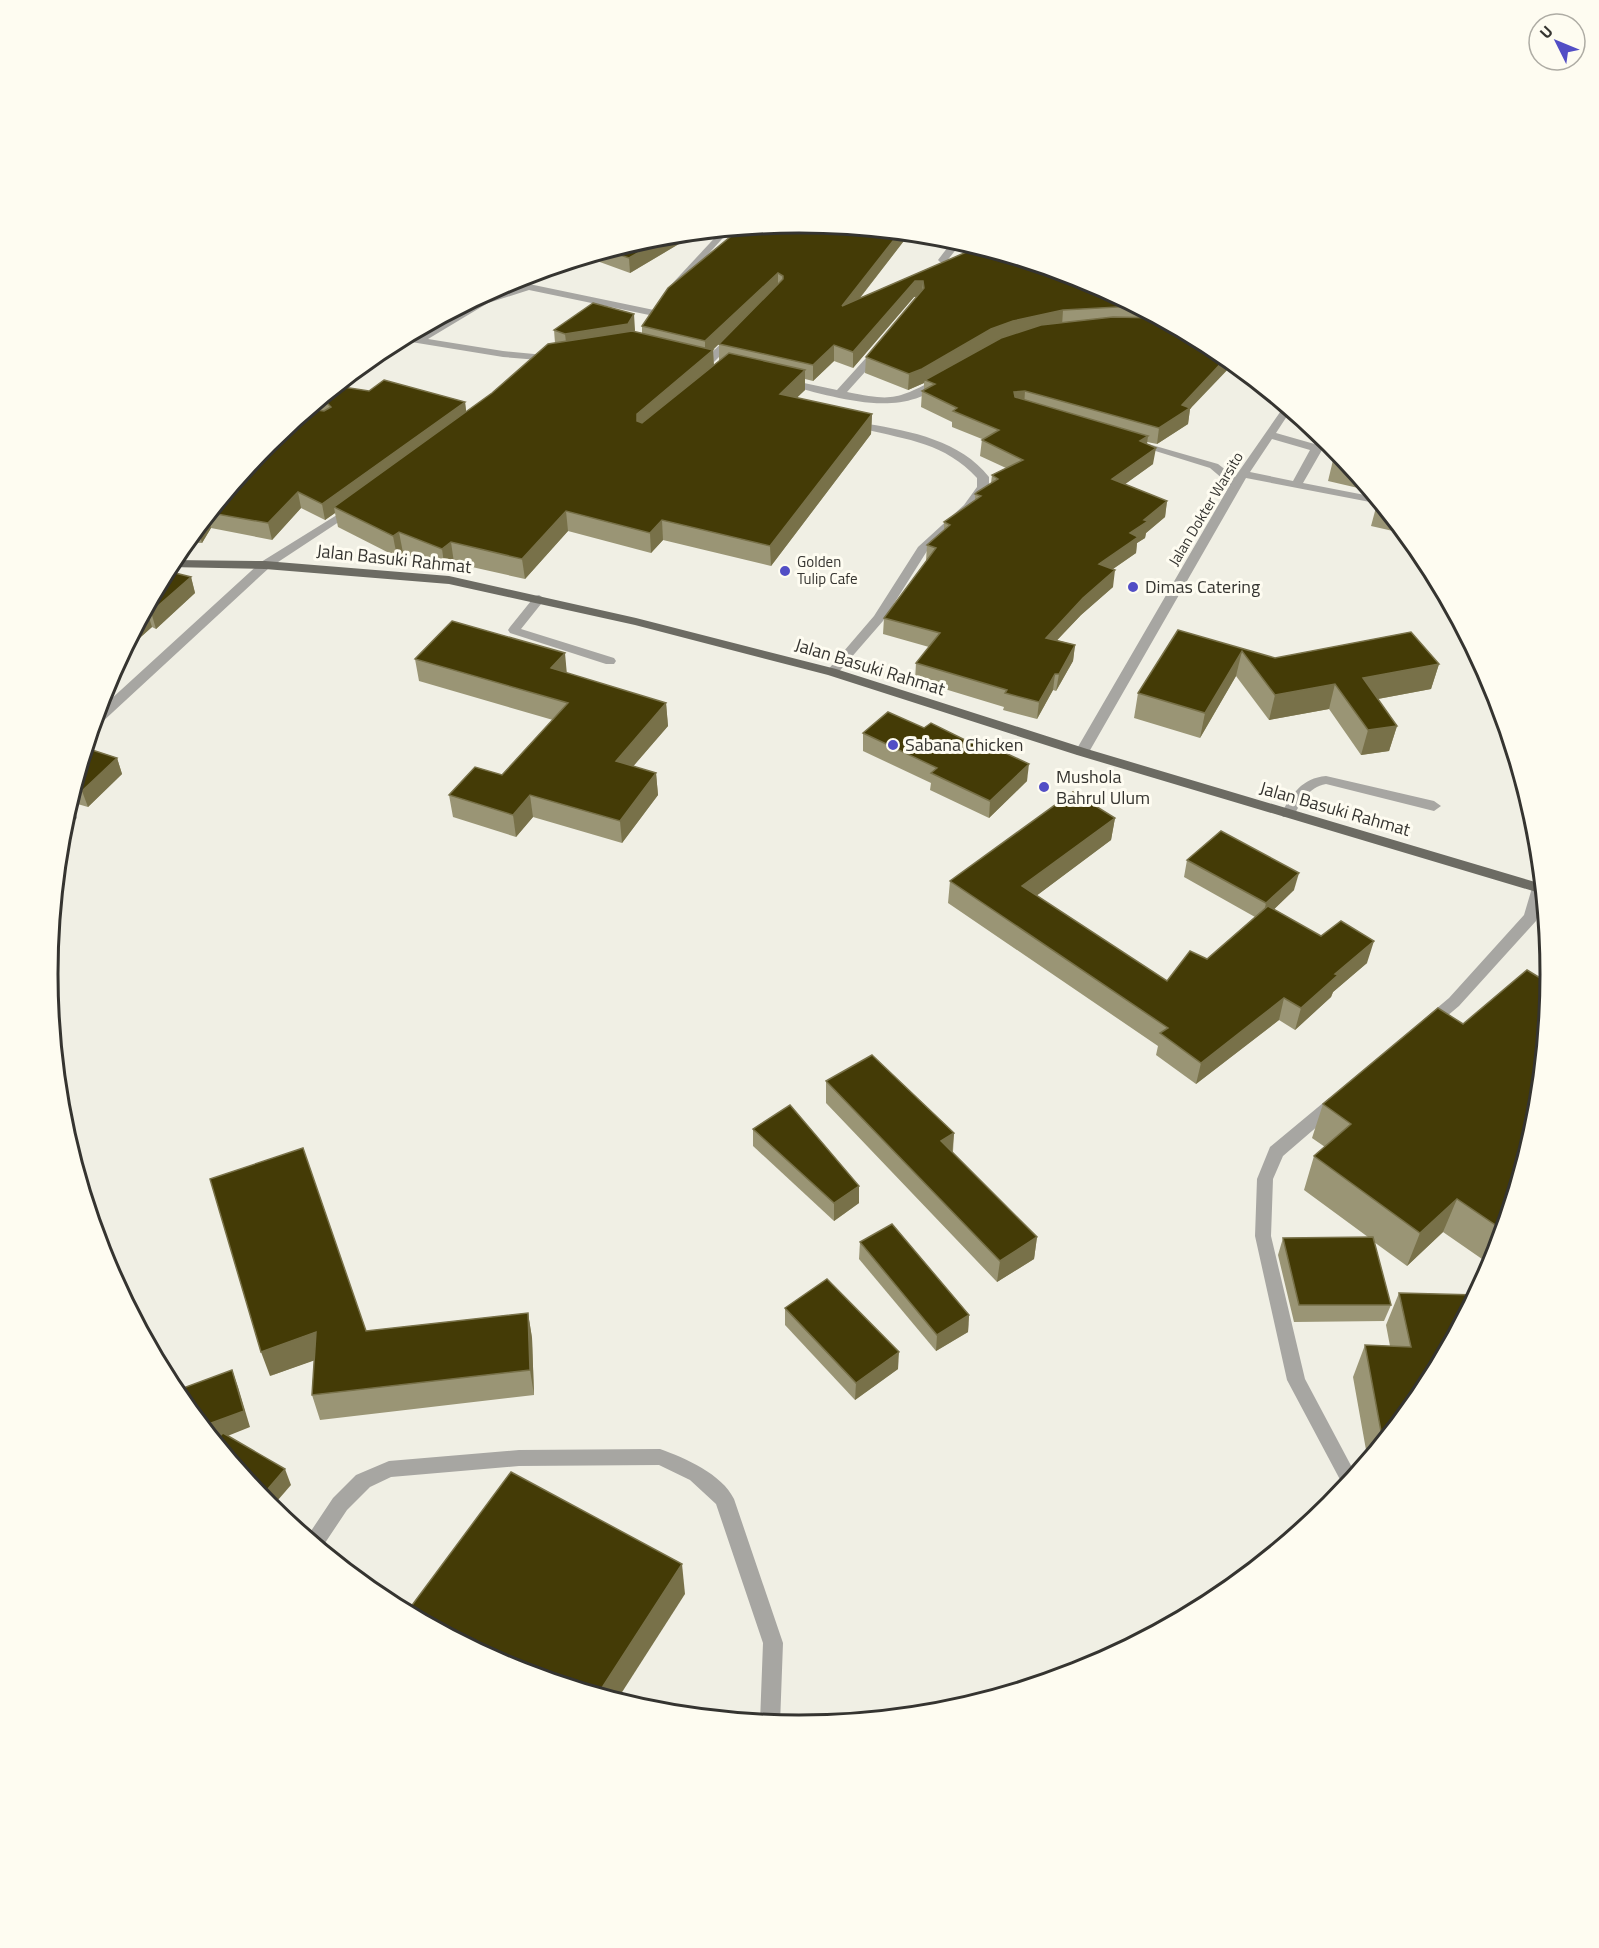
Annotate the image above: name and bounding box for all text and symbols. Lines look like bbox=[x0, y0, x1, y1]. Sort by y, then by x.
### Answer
north arrow bbox=[1527, 12, 1587, 72]
text: U bbox=[1534, 20, 1558, 44]
street label: Jalan Dokter Warsito bbox=[1162, 447, 1249, 570]
street label: Jalan Basuki Rahmat bbox=[315, 537, 474, 580]
place label: Golden Tulip Cafe bbox=[797, 550, 858, 590]
marker: Golden Tulip Cafe bbox=[778, 564, 792, 578]
place label: Dimas Catering bbox=[1145, 573, 1260, 600]
marker: Dimas Catering bbox=[1126, 580, 1140, 594]
street label: Jalan Basuki Rahmat bbox=[792, 631, 949, 702]
place label: Sabana Chicken bbox=[905, 731, 1023, 758]
marker: Sabana Chicken bbox=[886, 738, 900, 752]
place label: Mushola Bahrul Ulum bbox=[1056, 763, 1150, 811]
street label: Jalan Basuki Rahmat bbox=[1257, 774, 1414, 843]
marker: Mushola Bahrul Ulum bbox=[1037, 780, 1051, 794]

